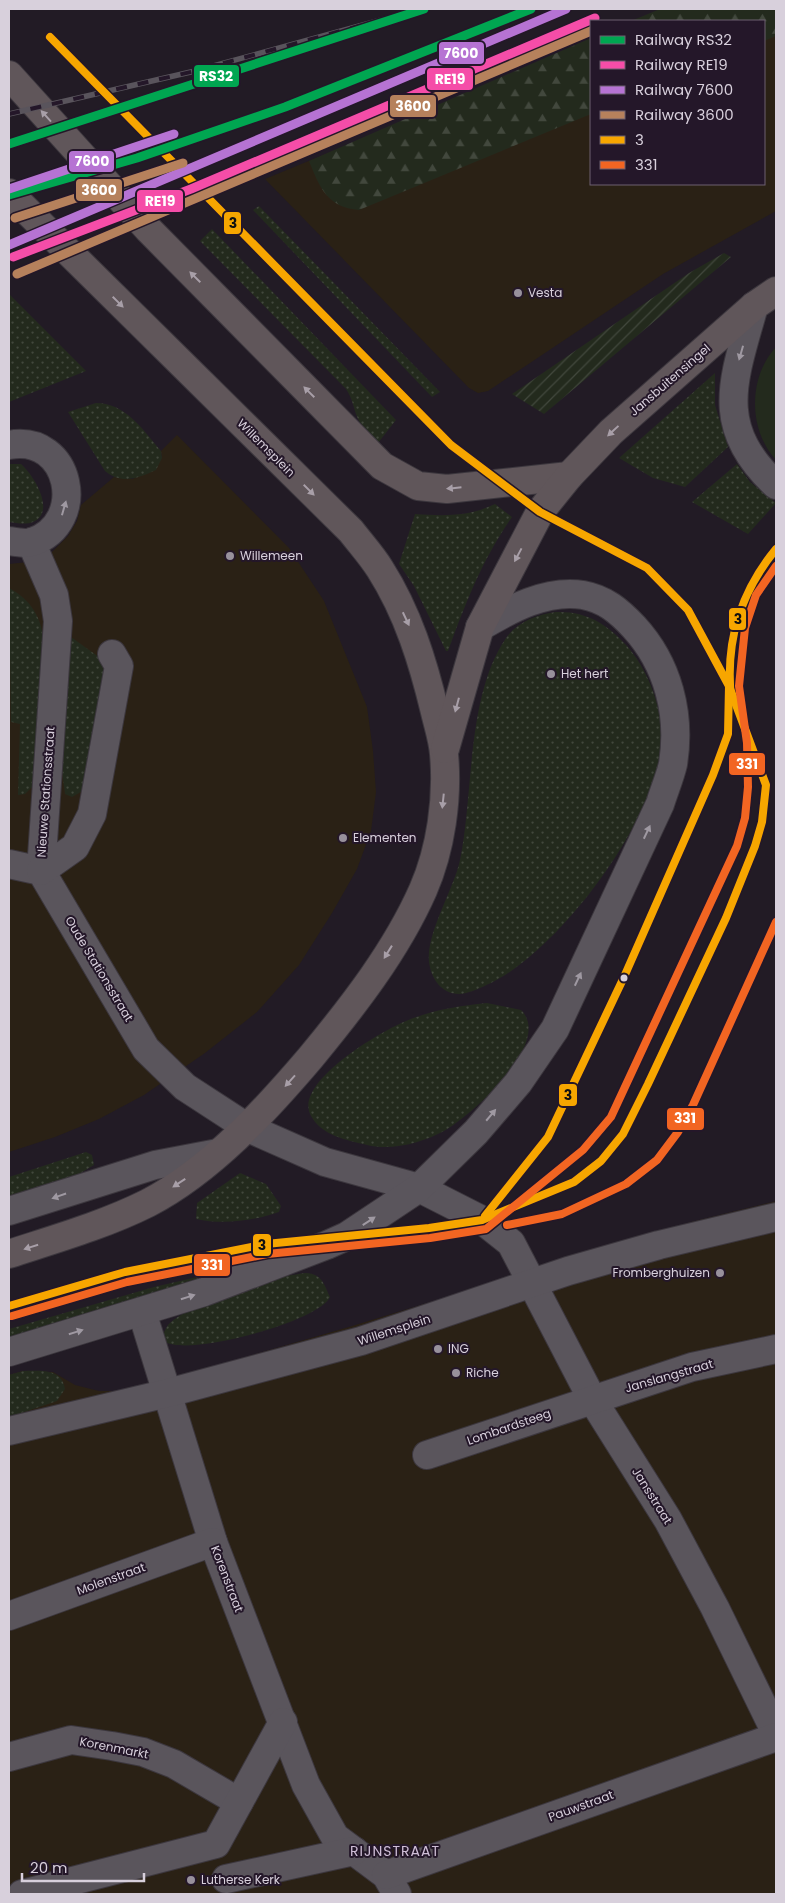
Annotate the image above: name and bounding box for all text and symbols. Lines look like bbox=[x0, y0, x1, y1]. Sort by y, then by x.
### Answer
legend bbox=[590, 20, 765, 185]
text: Railway RS32 bbox=[635, 29, 732, 50]
line badge: 7600 bbox=[438, 41, 485, 65]
text: 7600 bbox=[444, 43, 478, 63]
text: Railway RE19 bbox=[635, 54, 728, 75]
line badge: RS32 bbox=[193, 64, 240, 88]
text: RS32 bbox=[199, 66, 233, 86]
line badge: RE19 bbox=[426, 67, 474, 91]
text: RE19 bbox=[435, 69, 465, 89]
text: Railway 7600 bbox=[635, 79, 733, 100]
line badge: 3600 bbox=[389, 94, 437, 118]
text: 3600 bbox=[395, 96, 431, 116]
text: Railway 3600 bbox=[635, 104, 734, 125]
one-way arrow bbox=[40, 111, 52, 123]
text: 3 bbox=[635, 129, 644, 150]
line badge: 7600 bbox=[68, 150, 115, 173]
text: 7600 bbox=[75, 151, 109, 171]
text: 331 bbox=[635, 154, 657, 175]
line badge: 3600 bbox=[75, 178, 123, 202]
text: 3600 bbox=[81, 180, 117, 200]
line badge: RE19 bbox=[136, 189, 184, 213]
text: RE19 bbox=[145, 191, 175, 211]
line badge: 3 bbox=[223, 211, 242, 235]
text: 3 bbox=[229, 213, 237, 233]
one-way arrow bbox=[189, 271, 201, 283]
place label: Vesta bbox=[528, 284, 562, 301]
marker: Vesta bbox=[512, 287, 524, 299]
one-way arrow bbox=[112, 296, 124, 308]
street label: Jansbuitensingel bbox=[626, 340, 714, 420]
one-way arrow bbox=[737, 346, 745, 361]
one-way arrow bbox=[304, 387, 316, 399]
street label: Willemsplein bbox=[234, 415, 299, 480]
one-way arrow bbox=[607, 425, 619, 437]
one-way arrow bbox=[303, 484, 315, 496]
one-way arrow bbox=[446, 484, 462, 492]
one-way arrow bbox=[60, 500, 68, 515]
place label: Willemeen bbox=[240, 547, 303, 564]
one-way arrow bbox=[514, 548, 522, 562]
marker: Willemeen bbox=[224, 550, 236, 562]
line badge: 3 bbox=[728, 607, 747, 631]
text: 3 bbox=[734, 609, 742, 629]
one-way arrow bbox=[402, 612, 410, 626]
place label: Het hert bbox=[561, 665, 608, 682]
marker: Het hert bbox=[545, 668, 557, 680]
one-way arrow bbox=[452, 697, 460, 712]
street label: Nieuwe Stationsstraat bbox=[32, 726, 59, 858]
line badge: 331 bbox=[728, 752, 766, 776]
text: 331 bbox=[736, 754, 758, 774]
one-way arrow bbox=[439, 794, 447, 810]
one-way arrow bbox=[643, 824, 651, 839]
place label: Elementen bbox=[353, 829, 417, 846]
marker: Elementen bbox=[337, 832, 349, 844]
street label: Oude Stationsstraat bbox=[61, 913, 138, 1025]
one-way arrow bbox=[383, 945, 393, 958]
one-way arrow bbox=[575, 972, 583, 986]
unlabelled marker bbox=[619, 973, 629, 983]
one-way arrow bbox=[284, 1075, 296, 1087]
line badge: 3 bbox=[558, 1083, 578, 1107]
text: 3 bbox=[564, 1085, 572, 1105]
line badge: 331 bbox=[666, 1107, 705, 1131]
text: 331 bbox=[674, 1108, 696, 1128]
one-way arrow bbox=[485, 1109, 496, 1121]
one-way arrow bbox=[172, 1178, 186, 1187]
one-way arrow bbox=[52, 1193, 67, 1200]
one-way arrow bbox=[362, 1216, 376, 1226]
line badge: 3 bbox=[252, 1233, 272, 1257]
text: 3 bbox=[258, 1235, 266, 1255]
one-way arrow bbox=[23, 1244, 38, 1251]
line badge: 331 bbox=[193, 1253, 231, 1277]
text: 331 bbox=[201, 1255, 223, 1275]
place label: Fromberghuizen bbox=[612, 1264, 710, 1281]
marker: Fromberghuizen bbox=[714, 1267, 726, 1279]
one-way arrow bbox=[181, 1293, 196, 1301]
street label: Willemsplein bbox=[355, 1310, 433, 1349]
one-way arrow bbox=[69, 1328, 84, 1336]
place label: ING bbox=[448, 1340, 469, 1357]
marker: ING bbox=[432, 1343, 444, 1355]
street label: Janslangstraat bbox=[623, 1355, 715, 1396]
place label: Riche bbox=[466, 1364, 499, 1381]
marker: Riche bbox=[450, 1367, 462, 1379]
street label: Lombardsteeg bbox=[465, 1404, 553, 1449]
street label: Jansstraat bbox=[628, 1464, 677, 1527]
street label: Korenstraat bbox=[207, 1543, 248, 1615]
street label: Molenstraat bbox=[74, 1558, 147, 1599]
street label: Korenmarkt bbox=[78, 1732, 150, 1763]
street label: Pauwstraat bbox=[546, 1786, 616, 1825]
district label: RIJNSTRAAT bbox=[350, 1841, 440, 1861]
scale bar bbox=[22, 1850, 145, 1882]
text: 20 m bbox=[30, 1857, 68, 1878]
place label: Lutherse Kerk bbox=[201, 1871, 281, 1888]
marker: Lutherse Kerk bbox=[185, 1874, 197, 1886]

